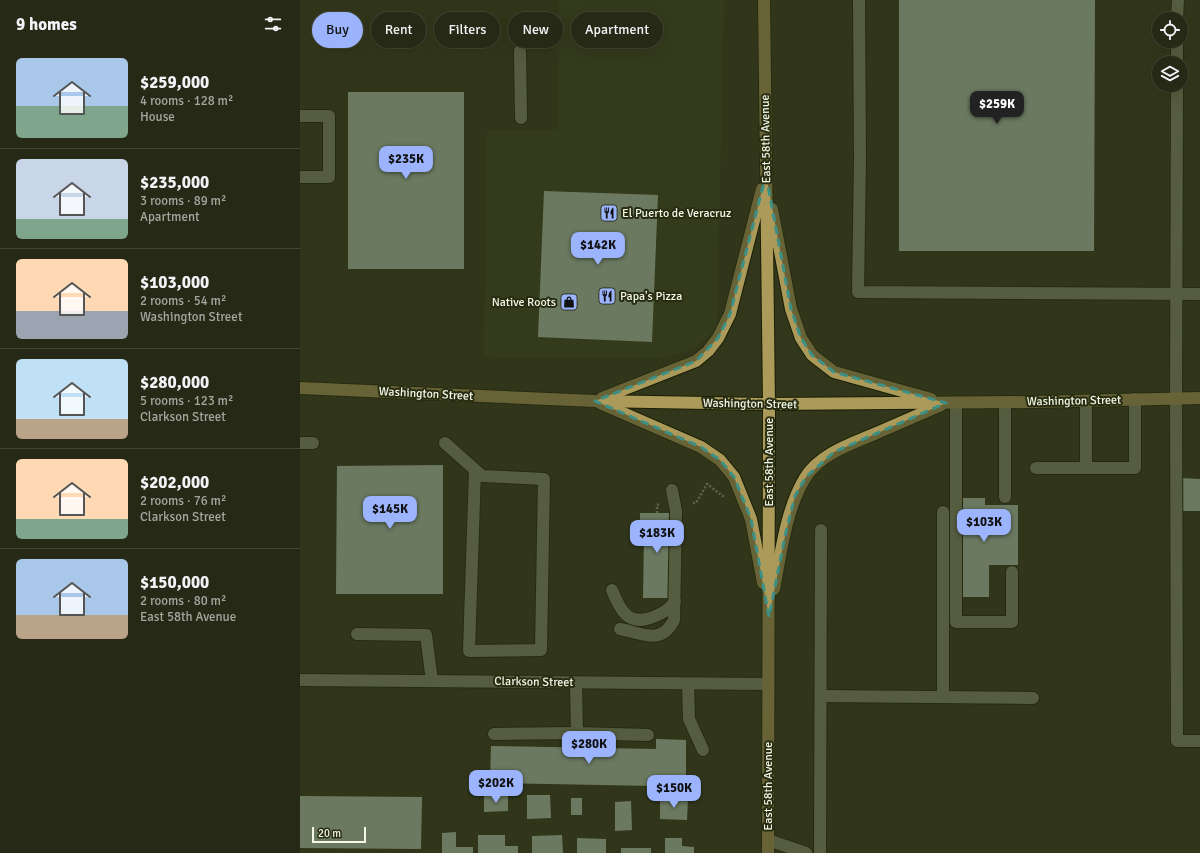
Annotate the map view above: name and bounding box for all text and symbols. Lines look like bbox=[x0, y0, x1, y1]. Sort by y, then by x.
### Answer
chip: Buy bbox=[312, 12, 363, 48]
chip: Rent bbox=[371, 12, 426, 48]
chip: Filters bbox=[434, 12, 500, 48]
chip: New bbox=[508, 12, 563, 48]
chip: Apartment bbox=[571, 12, 663, 48]
map controls bbox=[1152, 12, 1188, 92]
button: locate bbox=[1152, 12, 1188, 48]
icon: filters bbox=[262, 13, 284, 35]
text: 9 homes bbox=[16, 14, 77, 35]
button: layers bbox=[1152, 56, 1188, 92]
text: $259,000 bbox=[140, 72, 209, 93]
icon: home bbox=[48, 74, 96, 122]
pin: $259K bbox=[969, 91, 1025, 125]
text: 4 rooms · 128 m² bbox=[140, 93, 233, 109]
street label: East 58th Avenue bbox=[758, 95, 774, 183]
text: $259K bbox=[979, 96, 1015, 112]
text: House bbox=[140, 109, 175, 125]
pin: $235K bbox=[378, 146, 434, 180]
text: $235K bbox=[388, 151, 424, 167]
text: $235,000 bbox=[140, 172, 209, 193]
icon: home bbox=[48, 175, 96, 223]
text: 3 rooms · 89 m² bbox=[140, 193, 226, 209]
restaurant icon: El Puerto de Veracruz bbox=[599, 203, 619, 223]
place label: El Puerto de Veracruz bbox=[622, 206, 731, 221]
text: Apartment bbox=[140, 209, 200, 225]
pin: $142K bbox=[570, 232, 626, 266]
text: $142K bbox=[580, 237, 616, 253]
text: $103,000 bbox=[140, 272, 209, 293]
icon: home bbox=[48, 275, 96, 323]
restaurant icon: Papa's Pizza bbox=[597, 286, 617, 306]
place label: Papa's Pizza bbox=[620, 289, 682, 304]
shop icon: Native Roots bbox=[559, 292, 579, 312]
text: 2 rooms · 54 m² bbox=[140, 293, 226, 309]
place label: Native Roots bbox=[492, 295, 556, 310]
text: Washington Street bbox=[140, 309, 242, 325]
text: $280,000 bbox=[140, 372, 209, 393]
icon: home bbox=[48, 375, 96, 423]
street label: Washington Street bbox=[378, 384, 474, 404]
text: 5 rooms · 123 m² bbox=[140, 393, 233, 409]
street label: Washington Street bbox=[1027, 393, 1121, 409]
street label: Washington Street bbox=[703, 396, 797, 412]
text: Clarkson Street bbox=[140, 409, 226, 425]
street label: East 58th Avenue bbox=[762, 418, 777, 506]
text: $202,000 bbox=[140, 472, 209, 493]
icon: home bbox=[48, 475, 96, 523]
text: 2 rooms · 76 m² bbox=[140, 493, 226, 509]
pin: $145K bbox=[362, 496, 418, 530]
text: $145K bbox=[372, 501, 408, 517]
text: Clarkson Street bbox=[140, 509, 226, 525]
pin: $103K bbox=[956, 509, 1012, 543]
text: $103K bbox=[966, 514, 1002, 530]
pin: $183K bbox=[629, 520, 685, 554]
text: $183K bbox=[639, 525, 675, 541]
text: $150,000 bbox=[140, 572, 209, 593]
icon: home bbox=[48, 575, 96, 623]
text: 2 rooms · 80 m² bbox=[140, 593, 226, 609]
text: East 58th Avenue bbox=[140, 609, 236, 625]
street label: Clarkson Street bbox=[494, 674, 574, 690]
pin: $280K bbox=[561, 731, 617, 765]
text: $280K bbox=[571, 736, 607, 752]
street label: East 58th Avenue bbox=[761, 742, 776, 830]
pin: $202K bbox=[468, 770, 524, 804]
text: $202K bbox=[478, 775, 514, 791]
pin: $150K bbox=[646, 775, 702, 809]
text: $150K bbox=[656, 780, 692, 796]
scale bar bbox=[312, 825, 366, 844]
text: 20 m bbox=[318, 827, 341, 840]

